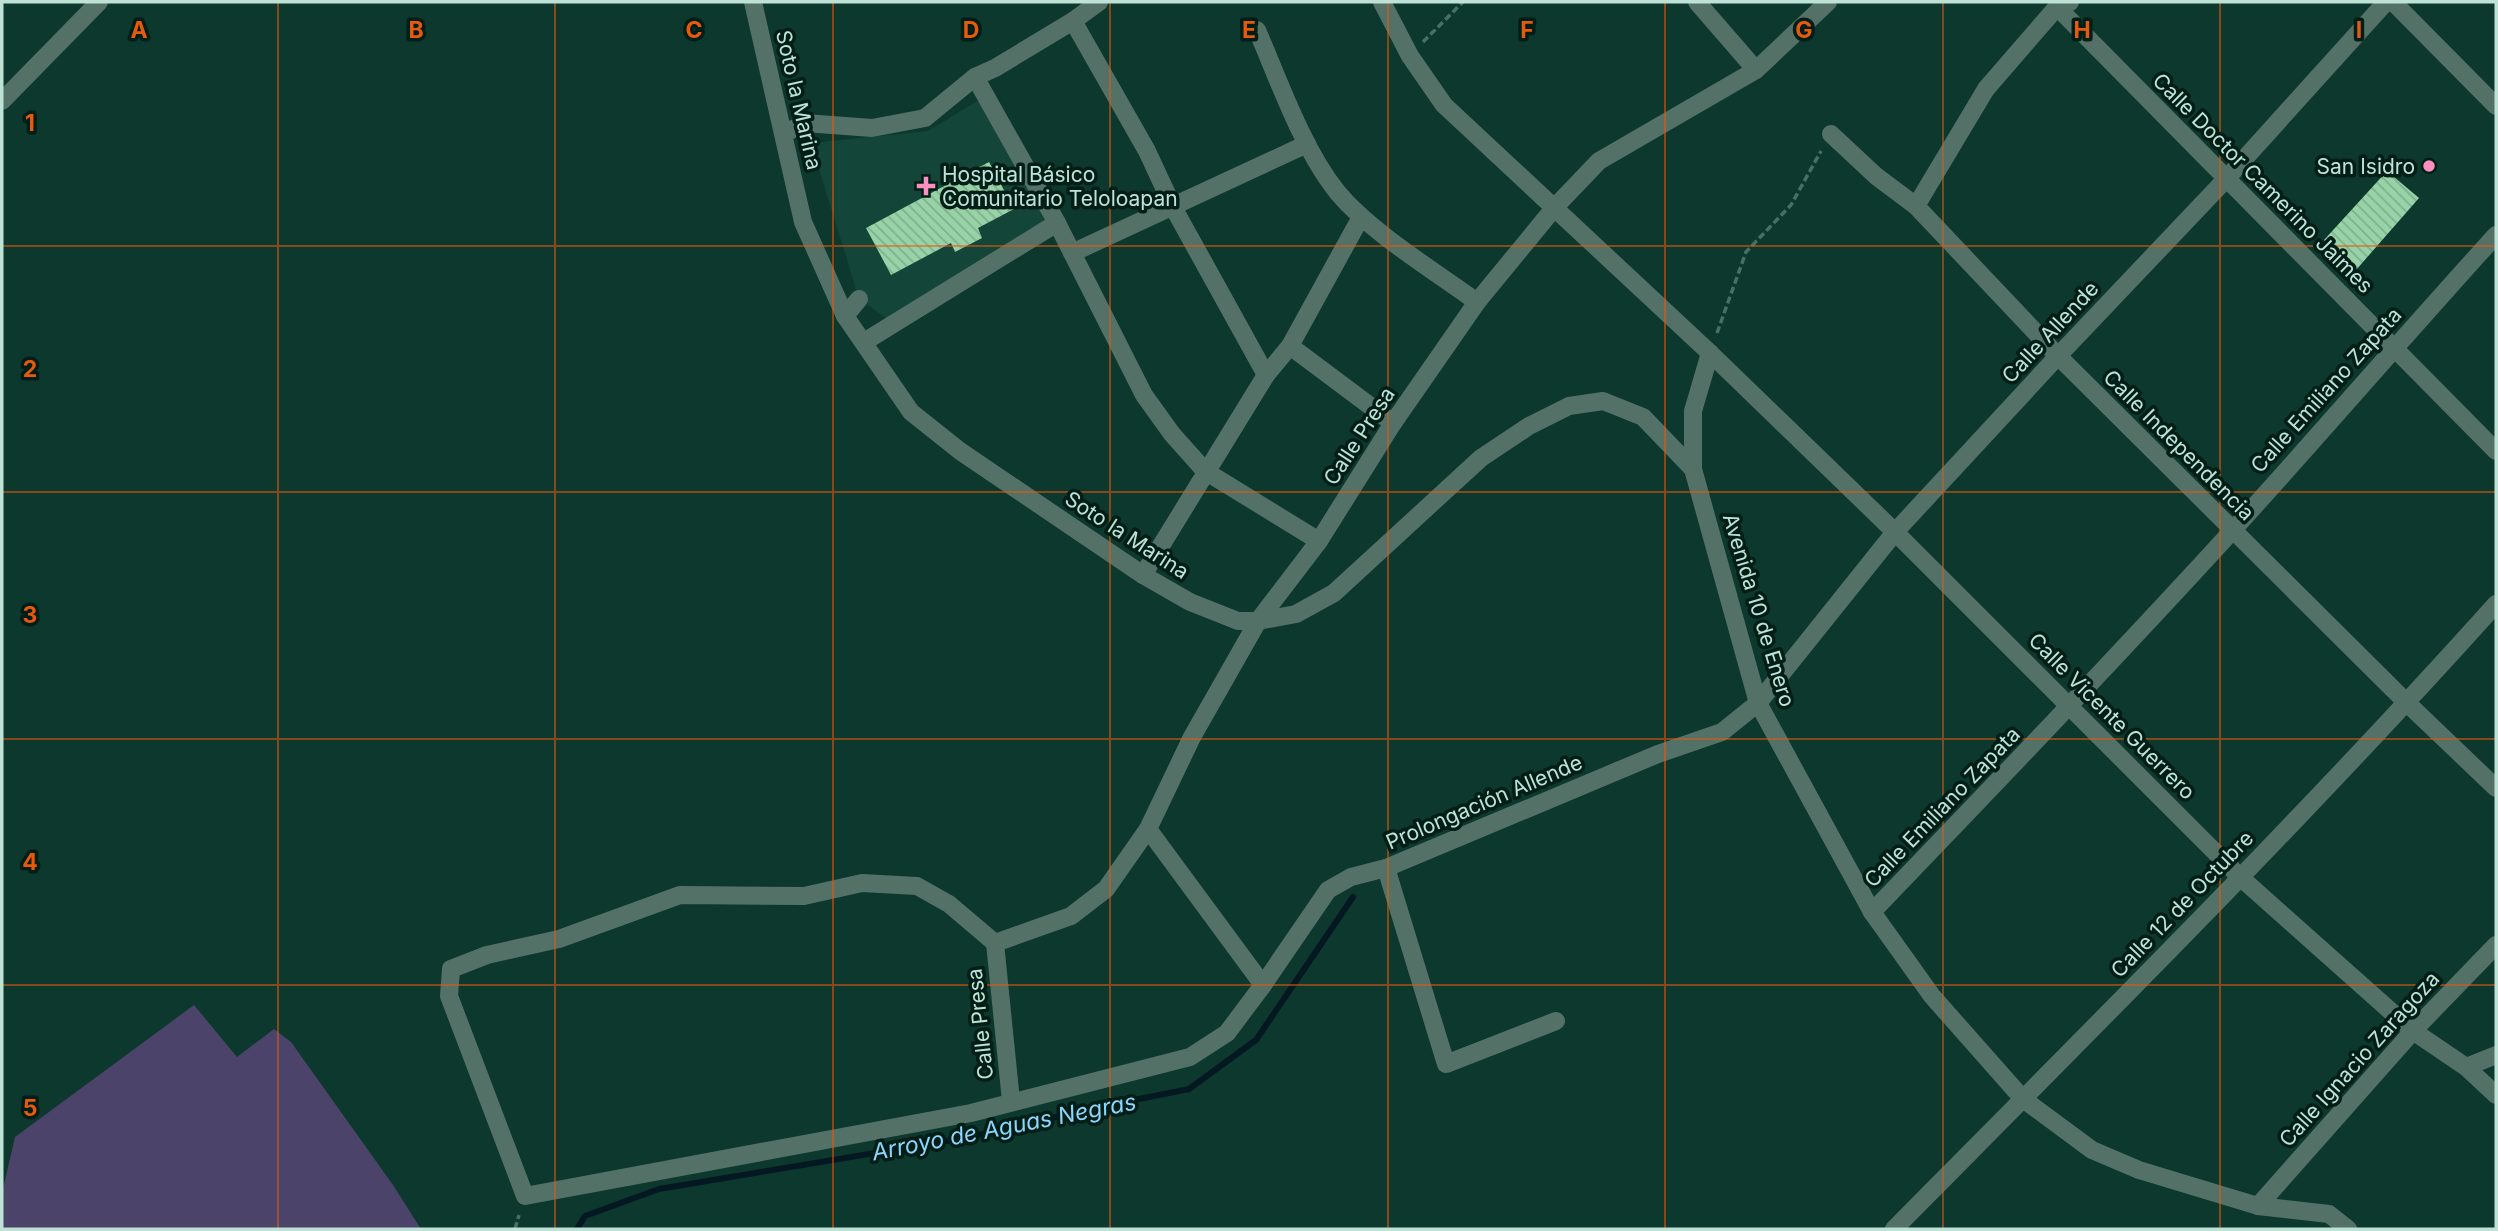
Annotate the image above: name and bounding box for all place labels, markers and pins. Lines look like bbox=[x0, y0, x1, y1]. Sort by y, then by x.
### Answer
place label: San Isidro bbox=[2317, 154, 2415, 179]
marker: San Isidro bbox=[2421, 158, 2437, 174]
place label: Hospital Básico Comunitario Teloloapan bbox=[942, 162, 1178, 211]
marker: Hospital Básico Comunitario Teloloapan bbox=[916, 176, 936, 196]

